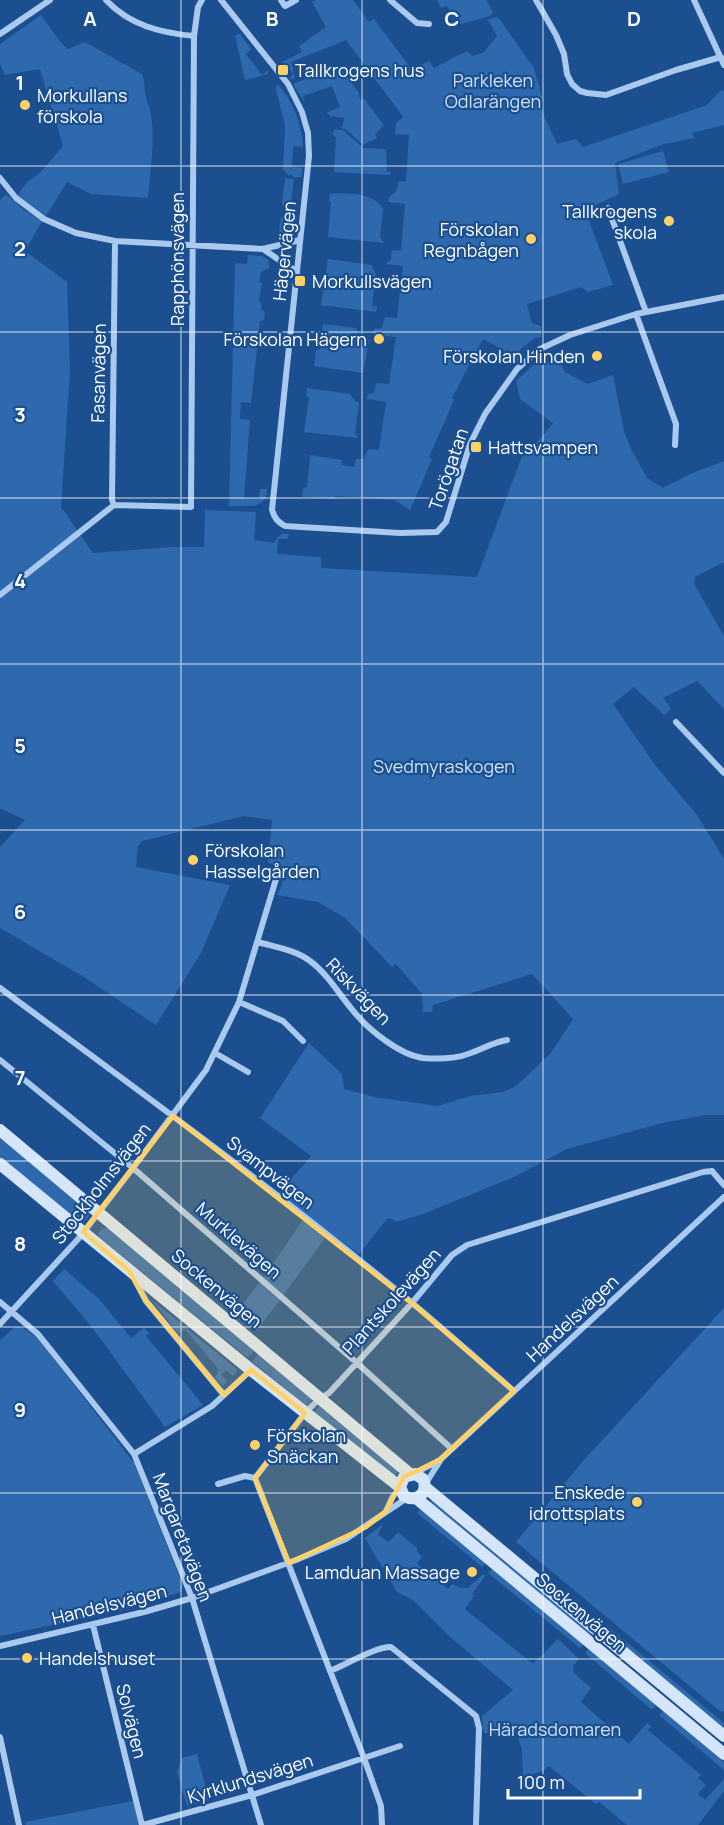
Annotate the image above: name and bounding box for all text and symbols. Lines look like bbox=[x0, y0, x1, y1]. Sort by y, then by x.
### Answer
text: A bbox=[83, 5, 97, 32]
text: B bbox=[266, 5, 279, 32]
text: C bbox=[445, 5, 459, 32]
text: D bbox=[627, 5, 641, 32]
place label: Tallkrogens hus bbox=[295, 58, 424, 82]
marker: Tallkrogens hus bbox=[276, 63, 290, 77]
park label: Parkleken Odlarängen bbox=[445, 68, 541, 113]
text: 1 bbox=[16, 69, 24, 96]
place label: Morkullans förskola bbox=[37, 83, 127, 128]
marker: Morkullans förskola bbox=[18, 98, 32, 112]
street label: Rapphönsvägen bbox=[165, 192, 189, 326]
place label: Tallkrogens skola bbox=[562, 199, 657, 244]
street label: Hägervägen bbox=[267, 200, 301, 302]
marker: Tallkrogens skola bbox=[662, 214, 676, 228]
place label: Förskolan Regnbågen bbox=[424, 217, 519, 262]
marker: Förskolan Regnbågen bbox=[524, 232, 538, 246]
text: 2 bbox=[14, 235, 26, 262]
place label: Morkullsvägen bbox=[312, 269, 432, 293]
marker: Morkullsvägen bbox=[293, 274, 307, 288]
street label: Fasanvägen bbox=[85, 323, 111, 423]
place label: Förskolan Hägern bbox=[223, 327, 367, 351]
marker: Förskolan Hägern bbox=[372, 332, 386, 346]
place label: Förskolan Hinden bbox=[443, 344, 585, 368]
marker: Förskolan Hinden bbox=[590, 349, 604, 363]
text: 3 bbox=[14, 401, 26, 428]
street label: Torögatan bbox=[423, 425, 473, 513]
place label: Hattsvampen bbox=[488, 435, 598, 459]
marker: Hattsvampen bbox=[469, 440, 483, 454]
text: 4 bbox=[14, 567, 26, 594]
text: 5 bbox=[14, 732, 26, 759]
park label: Svedmyraskogen bbox=[373, 754, 515, 778]
place label: Förskolan Hasselgården bbox=[205, 838, 320, 883]
marker: Förskolan Hasselgården bbox=[186, 853, 200, 867]
text: 6 bbox=[14, 898, 26, 925]
street label: Riskvägen bbox=[321, 952, 397, 1030]
text: 7 bbox=[15, 1064, 25, 1091]
street label: Stockholmsvägen bbox=[46, 1117, 156, 1249]
street label: Svampvägen bbox=[222, 1130, 320, 1214]
street label: Murklevägen bbox=[191, 1196, 287, 1284]
text: 8 bbox=[14, 1230, 26, 1257]
street label: Plantskolevägen bbox=[336, 1242, 446, 1360]
street label: Sockenvägen bbox=[167, 1243, 267, 1333]
street label: Handelsvägen bbox=[521, 1269, 623, 1367]
text: 9 bbox=[14, 1396, 26, 1423]
place label: Förskolan Snäckan bbox=[267, 1423, 346, 1468]
marker: Förskolan Snäckan bbox=[248, 1438, 262, 1452]
street label: Margaretavägen bbox=[147, 1469, 219, 1605]
place label: Enskede idrottsplats bbox=[529, 1480, 625, 1525]
marker: Enskede idrottsplats bbox=[630, 1495, 644, 1509]
place label: Lamduan Massage bbox=[305, 1560, 460, 1584]
marker: Lamduan Massage bbox=[465, 1565, 479, 1579]
street label: Sockenvägen bbox=[532, 1567, 632, 1657]
street label: Handelsvägen bbox=[49, 1578, 169, 1630]
place label: Handelshuset bbox=[39, 1646, 155, 1670]
marker: Handelshuset bbox=[20, 1651, 34, 1665]
street label: Solvägen bbox=[111, 1681, 153, 1761]
park label: Häradsdomaren bbox=[489, 1717, 621, 1741]
street label: Kyrklundsvägen bbox=[184, 1747, 316, 1809]
scale bar bbox=[508, 1762, 640, 1800]
text: 100 m bbox=[517, 1770, 565, 1794]

